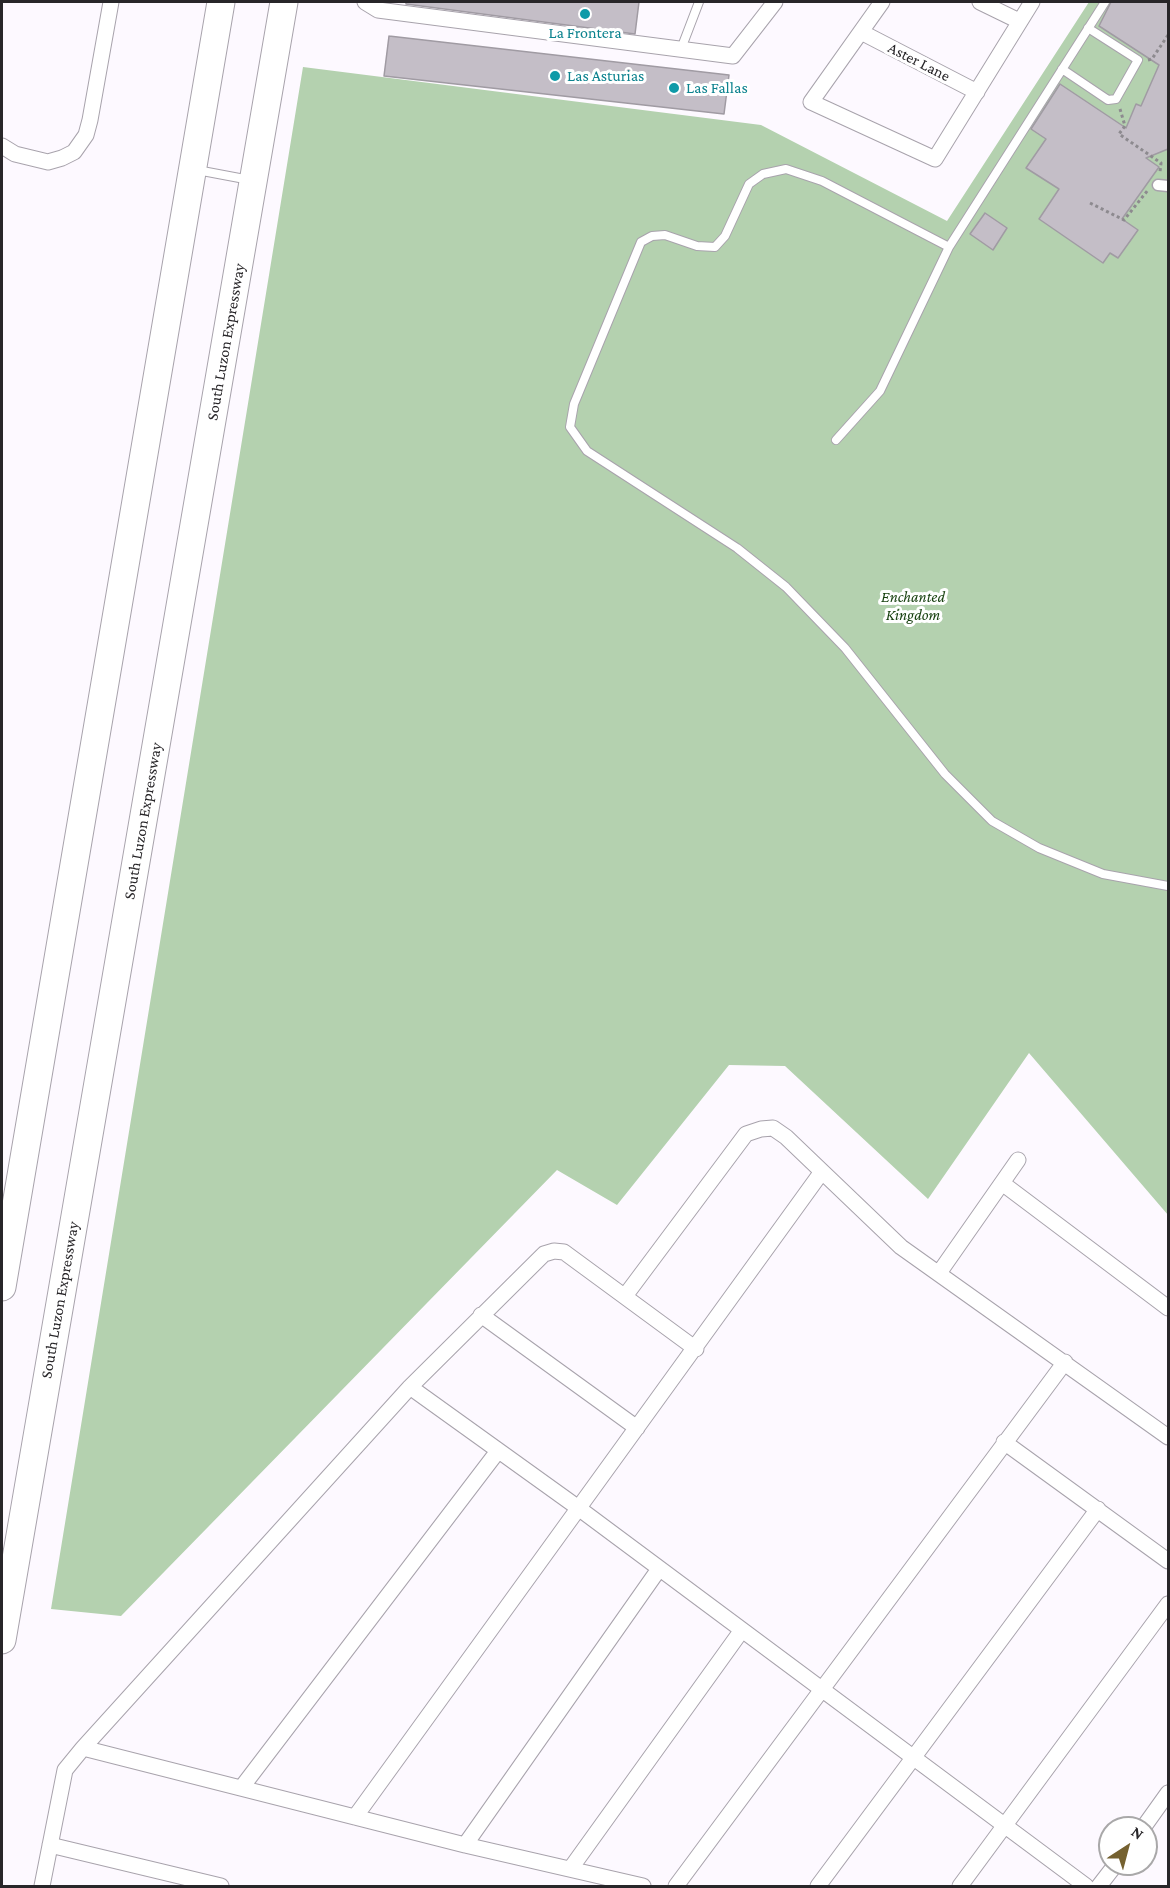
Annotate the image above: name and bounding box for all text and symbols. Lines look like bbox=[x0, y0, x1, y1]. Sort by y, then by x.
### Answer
marker: La Frontera bbox=[578, 7, 592, 21]
place label: La Frontera bbox=[548, 23, 622, 43]
street label: Aster Lane bbox=[885, 38, 953, 86]
place label: Las Asturias bbox=[567, 66, 644, 86]
marker: Las Asturias bbox=[548, 69, 562, 83]
place label: Las Fallas bbox=[686, 78, 748, 98]
marker: Las Fallas bbox=[667, 81, 681, 95]
street label: South Luzon Expressway bbox=[203, 262, 249, 422]
park label: Enchanted Kingdom bbox=[881, 587, 945, 625]
street label: South Luzon Expressway bbox=[120, 741, 166, 901]
street label: South Luzon Expressway bbox=[37, 1220, 83, 1380]
north arrow bbox=[1098, 1816, 1158, 1876]
text: N bbox=[1128, 1823, 1147, 1843]

